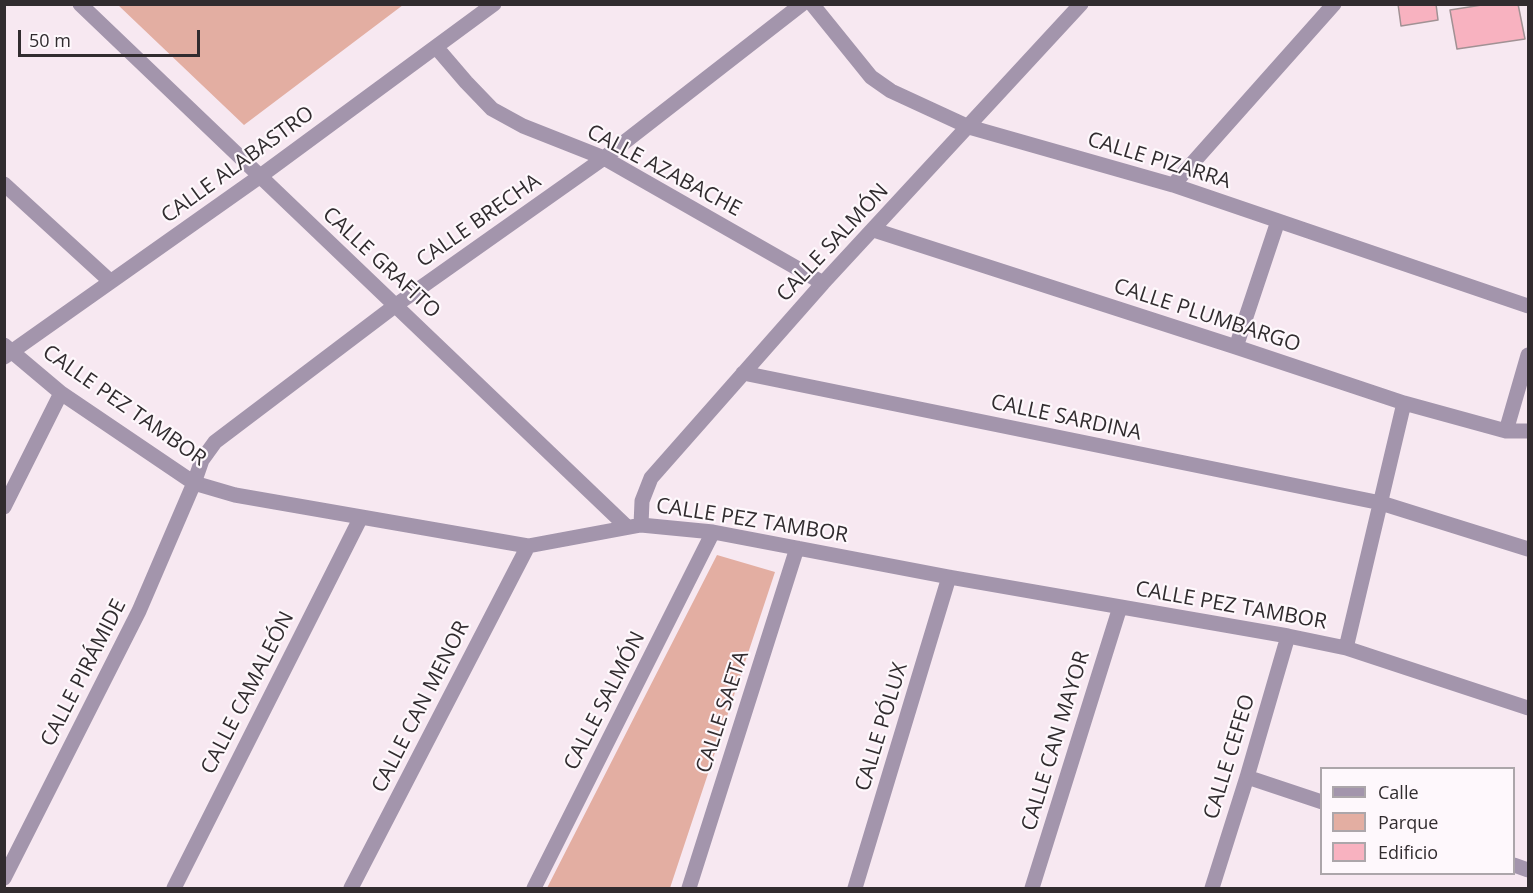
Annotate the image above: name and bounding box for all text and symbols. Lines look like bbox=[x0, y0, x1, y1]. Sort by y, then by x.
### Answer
scale bar bbox=[21, 18, 202, 56]
text: 50 m bbox=[29, 28, 71, 52]
street label: CALLE ALABASTRO bbox=[157, 101, 319, 229]
street label: CALLE AZABACHE bbox=[582, 120, 746, 222]
street label: CALLE PIZARRA bbox=[1084, 127, 1234, 195]
street label: CALLE BRECHA bbox=[412, 169, 546, 273]
street label: CALLE SALMÓN bbox=[772, 179, 894, 307]
street label: CALLE GRAFITO bbox=[317, 202, 445, 324]
street label: CALLE PLUMBARGO bbox=[1110, 274, 1304, 358]
street label: CALLE PEZ TAMBOR bbox=[37, 340, 211, 472]
street label: CALLE SARDINA bbox=[988, 390, 1144, 446]
street label: CALLE PEZ TAMBOR bbox=[654, 493, 850, 549]
street label: CALLE PEZ TAMBOR bbox=[1133, 577, 1329, 635]
street label: CALLE PIRÁMIDE bbox=[36, 595, 132, 751]
street label: CALLE CAMALEÓN bbox=[196, 608, 300, 778]
street label: CALLE CAN MENOR bbox=[367, 617, 475, 797]
street label: CALLE SALMÓN bbox=[559, 627, 651, 775]
street label: CALLE SAETA bbox=[691, 648, 755, 776]
street label: CALLE CAN MAYOR bbox=[1017, 648, 1095, 834]
street label: CALLE PÓLUX bbox=[851, 660, 913, 794]
street label: CALLE CEFEO bbox=[1199, 691, 1261, 823]
legend bbox=[1320, 767, 1515, 875]
text: Calle bbox=[1378, 780, 1419, 804]
text: Parque bbox=[1378, 810, 1438, 834]
text: Edificio bbox=[1378, 840, 1438, 864]

